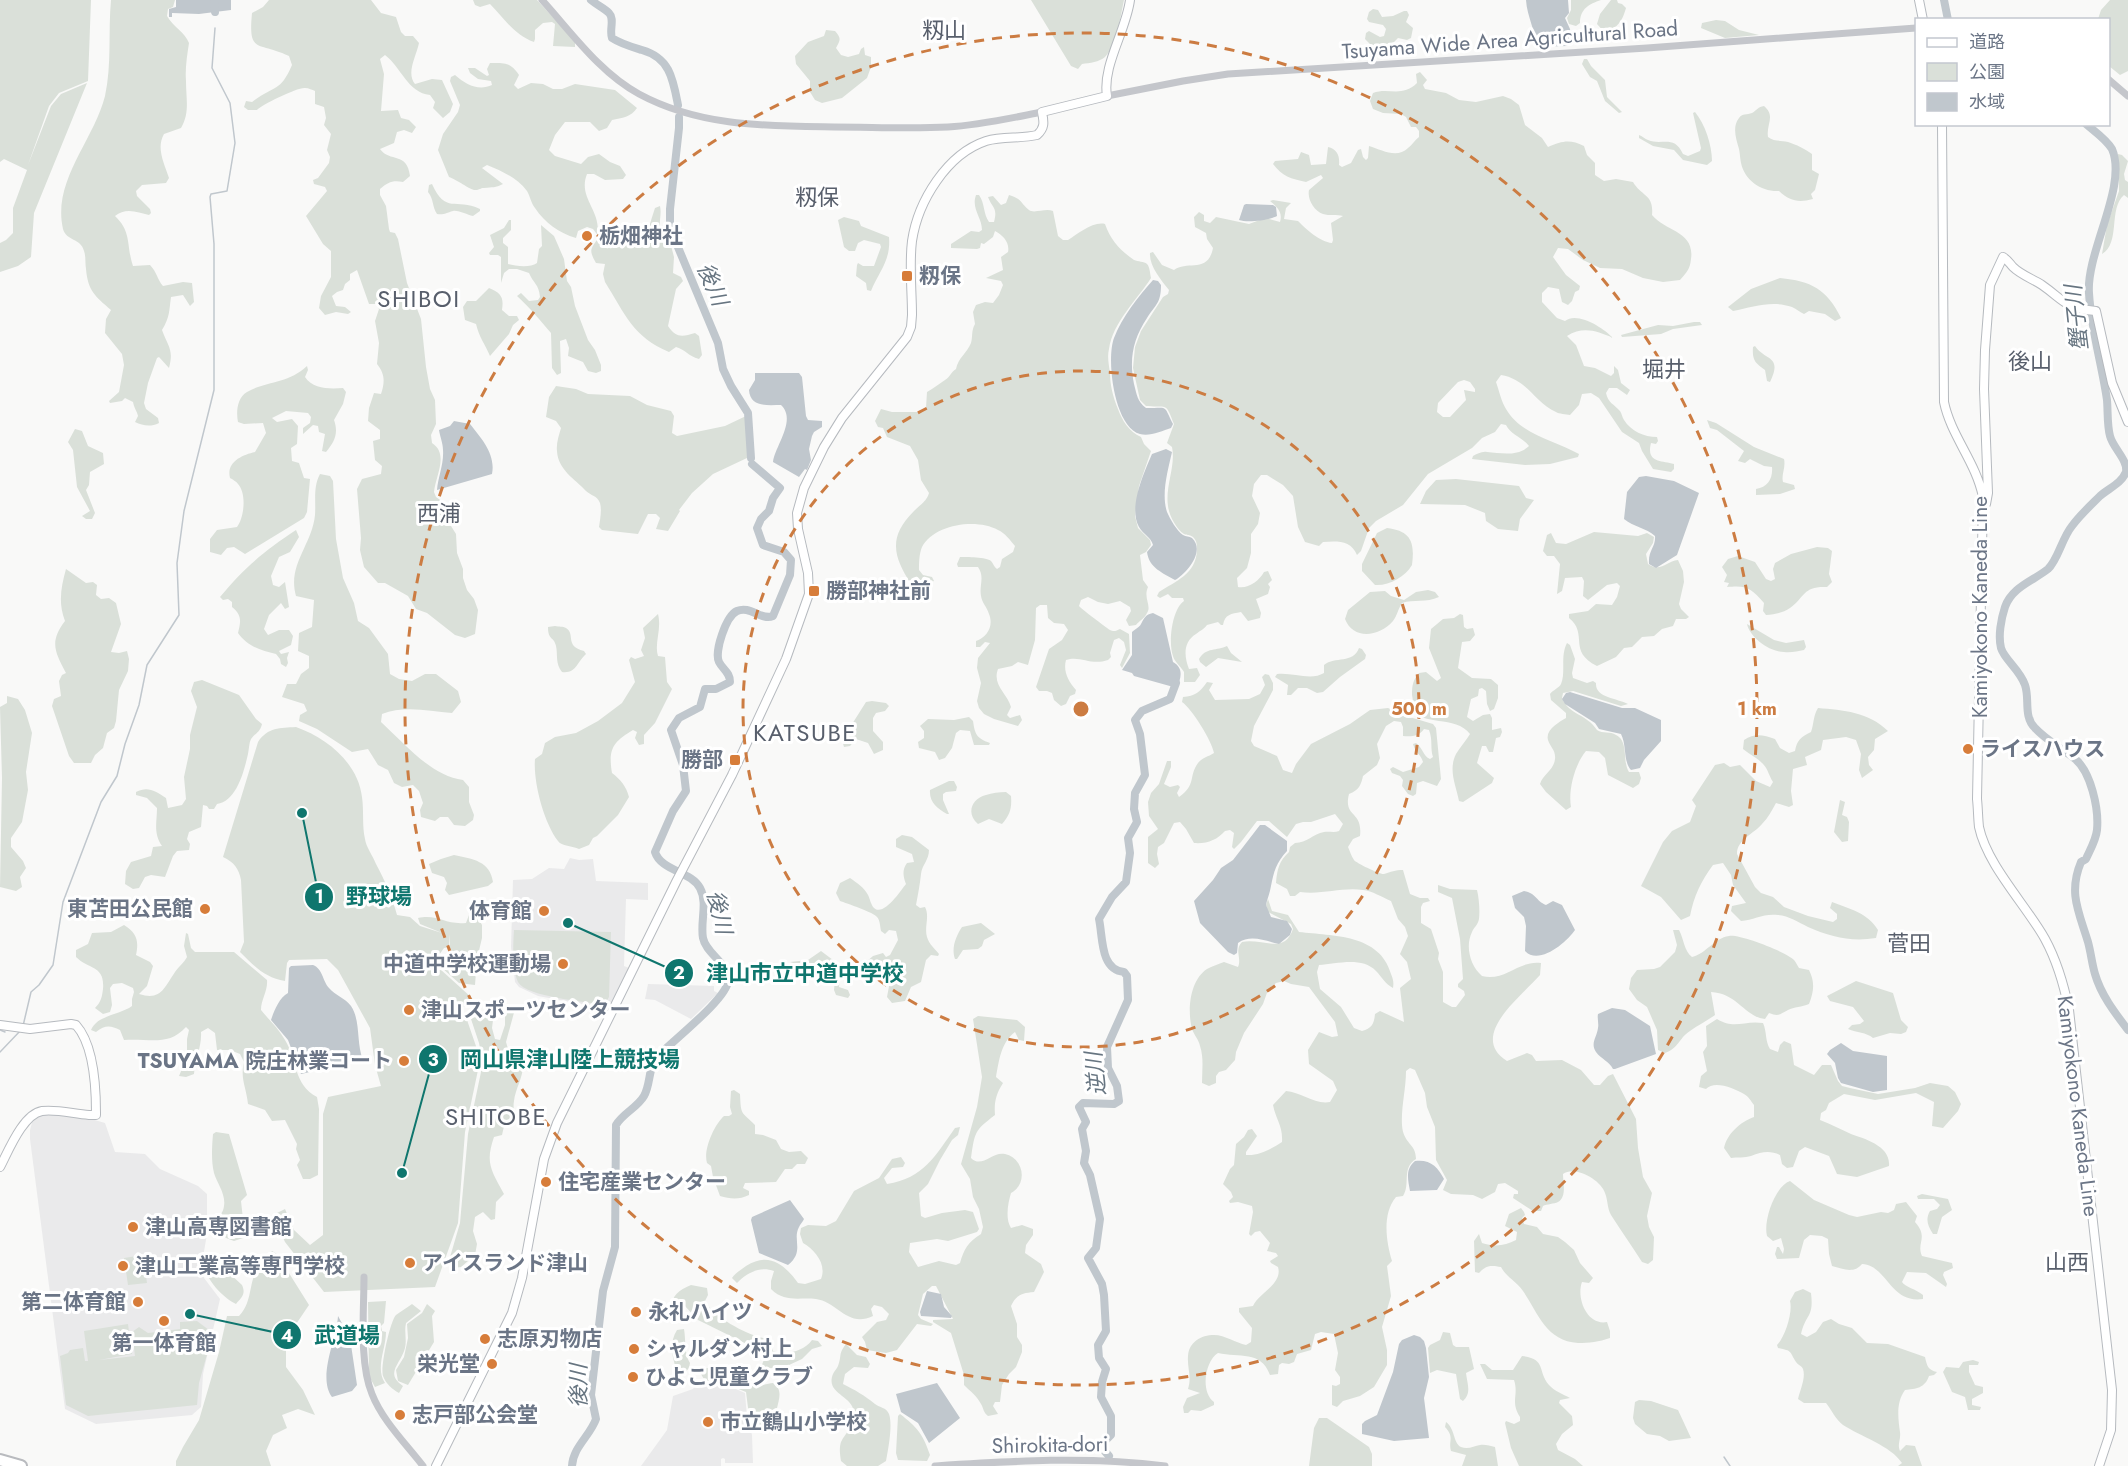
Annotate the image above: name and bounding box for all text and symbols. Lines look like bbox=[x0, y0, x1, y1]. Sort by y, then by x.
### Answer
street label: Tsuyama Wide Area Agricultural Road bbox=[1341, 13, 1679, 67]
district label: 籾山 bbox=[922, 14, 966, 46]
legend bbox=[1915, 18, 2110, 126]
text: 道路 bbox=[1969, 29, 2005, 55]
text: 公園 bbox=[1969, 59, 2005, 85]
text: 水域 bbox=[1969, 89, 2005, 115]
district label: 籾保 bbox=[795, 181, 839, 213]
place label: 栃畑神社 bbox=[599, 221, 683, 251]
marker: 栃畑神社 bbox=[580, 229, 594, 243]
water label: 後川 bbox=[690, 257, 737, 312]
place label: 籾保 bbox=[919, 261, 962, 291]
marker: 籾保 bbox=[900, 269, 914, 283]
district label: SHIBOI bbox=[377, 281, 461, 316]
water label: 蟹子川 bbox=[2056, 282, 2095, 352]
district label: 後山 bbox=[2008, 345, 2052, 377]
district label: 堀井 bbox=[1642, 353, 1686, 385]
street label: Kamiyokono Kaneda Line bbox=[1965, 496, 1995, 718]
district label: 西浦 bbox=[417, 497, 461, 529]
place label: 勝部神社前 bbox=[826, 576, 931, 606]
marker: 勝部神社前 bbox=[807, 584, 821, 598]
text: 500 m bbox=[1391, 696, 1447, 722]
text: 1 km bbox=[1737, 696, 1777, 722]
centre of rings bbox=[1071, 699, 1091, 719]
district label: KATSUBE bbox=[753, 715, 857, 750]
place label: ライスハウス bbox=[1980, 734, 2105, 764]
marker: ライスハウス bbox=[1961, 742, 1975, 756]
place label: 勝部 bbox=[681, 745, 723, 775]
marker: 勝部 bbox=[728, 753, 742, 767]
callout: 野球場 bbox=[304, 877, 424, 917]
text: 野球場 bbox=[346, 880, 412, 912]
text: 1 bbox=[314, 884, 324, 910]
water label: 後川 bbox=[699, 887, 741, 939]
place label: 東苫田公民館 bbox=[67, 894, 193, 924]
place label: 体育館 bbox=[469, 896, 532, 926]
marker: 東苫田公民館 bbox=[198, 902, 212, 916]
marker: 体育館 bbox=[537, 904, 551, 918]
district label: 菅田 bbox=[1887, 927, 1931, 959]
place label: 中道中学校運動場 bbox=[383, 949, 551, 979]
callout: 津山市立中道中学校 bbox=[664, 953, 916, 993]
marker: 中道中学校運動場 bbox=[556, 957, 570, 971]
text: 津山市立中道中学校 bbox=[706, 957, 904, 989]
text: 2 bbox=[673, 960, 685, 986]
street label: Kamiyokono Kaneda Line bbox=[2050, 994, 2106, 1218]
place label: 津山スポーツセンター bbox=[421, 995, 631, 1025]
marker: 津山スポーツセンター bbox=[402, 1003, 416, 1017]
callout: 岡山県津山陸上競技場 bbox=[418, 1039, 692, 1079]
text: 岡山県津山陸上競技場 bbox=[460, 1043, 680, 1075]
place label: TSUYAMA 院庄林業コート bbox=[138, 1046, 392, 1076]
text: 3 bbox=[427, 1047, 439, 1073]
water label: 逆川 bbox=[1077, 1048, 1113, 1098]
marker: TSUYAMA 院庄林業コート bbox=[397, 1054, 411, 1068]
district label: SHITOBE bbox=[445, 1099, 547, 1134]
place label: 住宅産業センター bbox=[558, 1167, 726, 1197]
marker: 住宅産業センター bbox=[539, 1175, 553, 1189]
place label: 津山高専図書館 bbox=[145, 1212, 292, 1242]
marker: 津山高専図書館 bbox=[126, 1220, 140, 1234]
district label: 山西 bbox=[2045, 1246, 2089, 1278]
place label: アイスランド津山 bbox=[422, 1248, 588, 1278]
place label: 津山工業高等専門学校 bbox=[135, 1251, 345, 1281]
marker: アイスランド津山 bbox=[403, 1256, 417, 1270]
marker: 津山工業高等専門学校 bbox=[116, 1259, 130, 1273]
place label: 第二体育館 bbox=[21, 1287, 126, 1317]
marker: 第二体育館 bbox=[131, 1295, 145, 1309]
place label: 永礼ハイツ bbox=[648, 1297, 753, 1327]
marker: 永礼ハイツ bbox=[629, 1305, 643, 1319]
marker: 第一体育館 bbox=[157, 1314, 171, 1328]
callout: 武道場 bbox=[272, 1315, 392, 1355]
text: 武道場 bbox=[314, 1319, 380, 1351]
text: 4 bbox=[281, 1323, 293, 1349]
place label: 志原刃物店 bbox=[497, 1324, 602, 1354]
place label: 第一体育館 bbox=[112, 1328, 217, 1358]
marker: 志原刃物店 bbox=[478, 1332, 492, 1346]
place label: シャルダン村上 bbox=[646, 1334, 793, 1364]
marker: シャルダン村上 bbox=[627, 1342, 641, 1356]
place label: 栄光堂 bbox=[417, 1349, 480, 1379]
marker: 栄光堂 bbox=[485, 1357, 499, 1371]
water label: 後川 bbox=[562, 1362, 594, 1408]
place label: ひよこ児童クラブ bbox=[645, 1362, 813, 1392]
marker: ひよこ児童クラブ bbox=[626, 1370, 640, 1384]
place label: 志戸部公会堂 bbox=[412, 1400, 538, 1430]
place label: 市立鶴山小学校 bbox=[720, 1407, 867, 1437]
marker: 志戸部公会堂 bbox=[393, 1408, 407, 1422]
marker: 市立鶴山小学校 bbox=[701, 1415, 715, 1429]
street label: Shirokita-dori bbox=[991, 1429, 1109, 1461]

